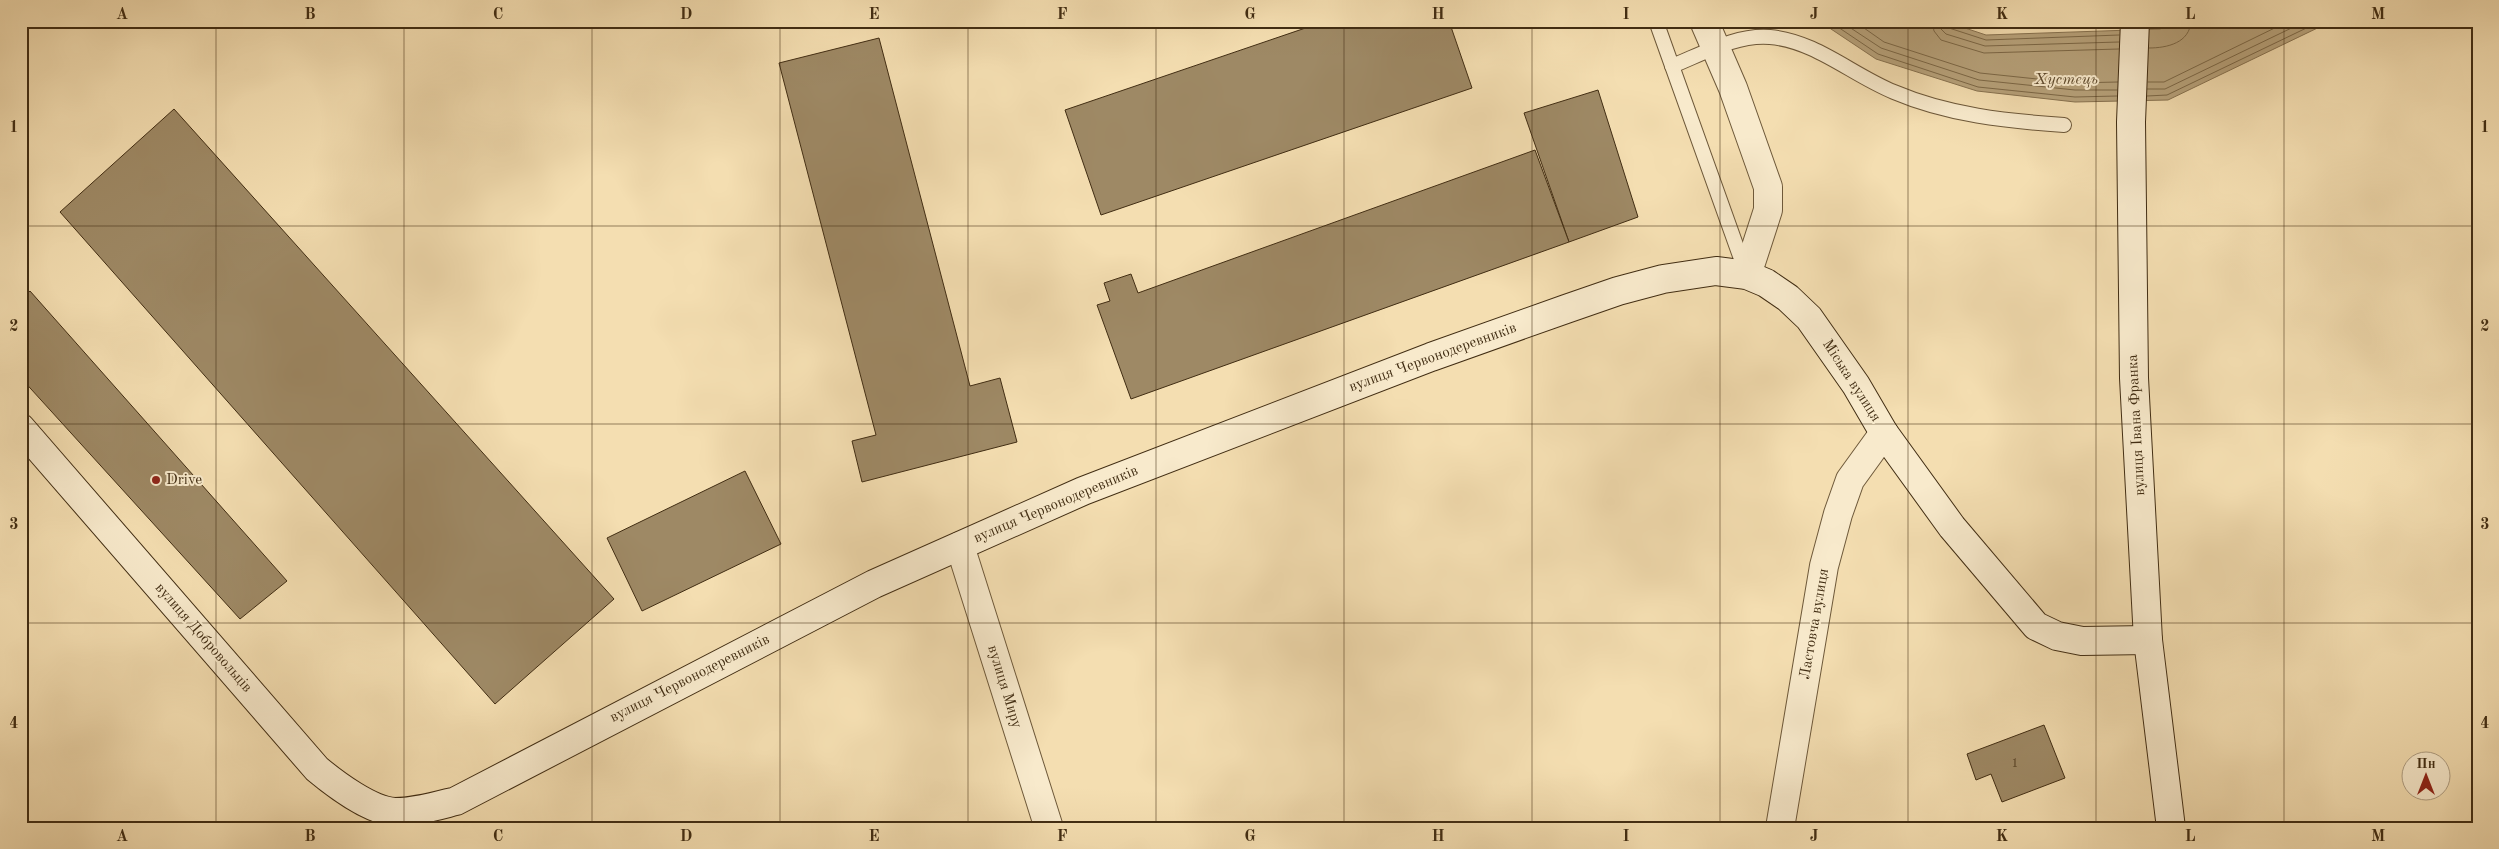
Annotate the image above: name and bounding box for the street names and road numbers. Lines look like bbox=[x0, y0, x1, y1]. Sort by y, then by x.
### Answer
street label: вулиця Червонодеревників bbox=[1347, 321, 1519, 395]
street label: Міська вулиця bbox=[1819, 337, 1883, 425]
street label: вулиця Івана Франка bbox=[2126, 353, 2148, 496]
street label: вулиця Червонодеревників bbox=[972, 464, 1140, 546]
street label: Ластовча вулиця bbox=[1798, 567, 1832, 681]
street label: вулиця Добровольців bbox=[152, 581, 254, 695]
street label: вулиця Червонодеревників bbox=[608, 632, 772, 726]
street label: вулиця Миру bbox=[984, 644, 1024, 730]

